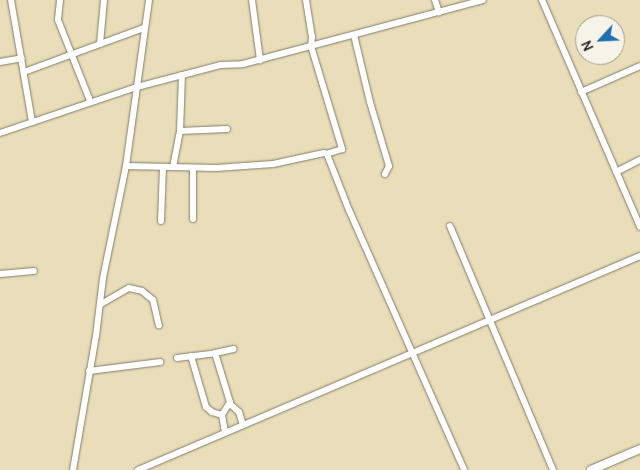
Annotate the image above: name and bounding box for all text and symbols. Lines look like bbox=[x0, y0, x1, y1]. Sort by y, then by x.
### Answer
north arrow bbox=[575, 15, 625, 65]
text: N bbox=[577, 38, 598, 54]

